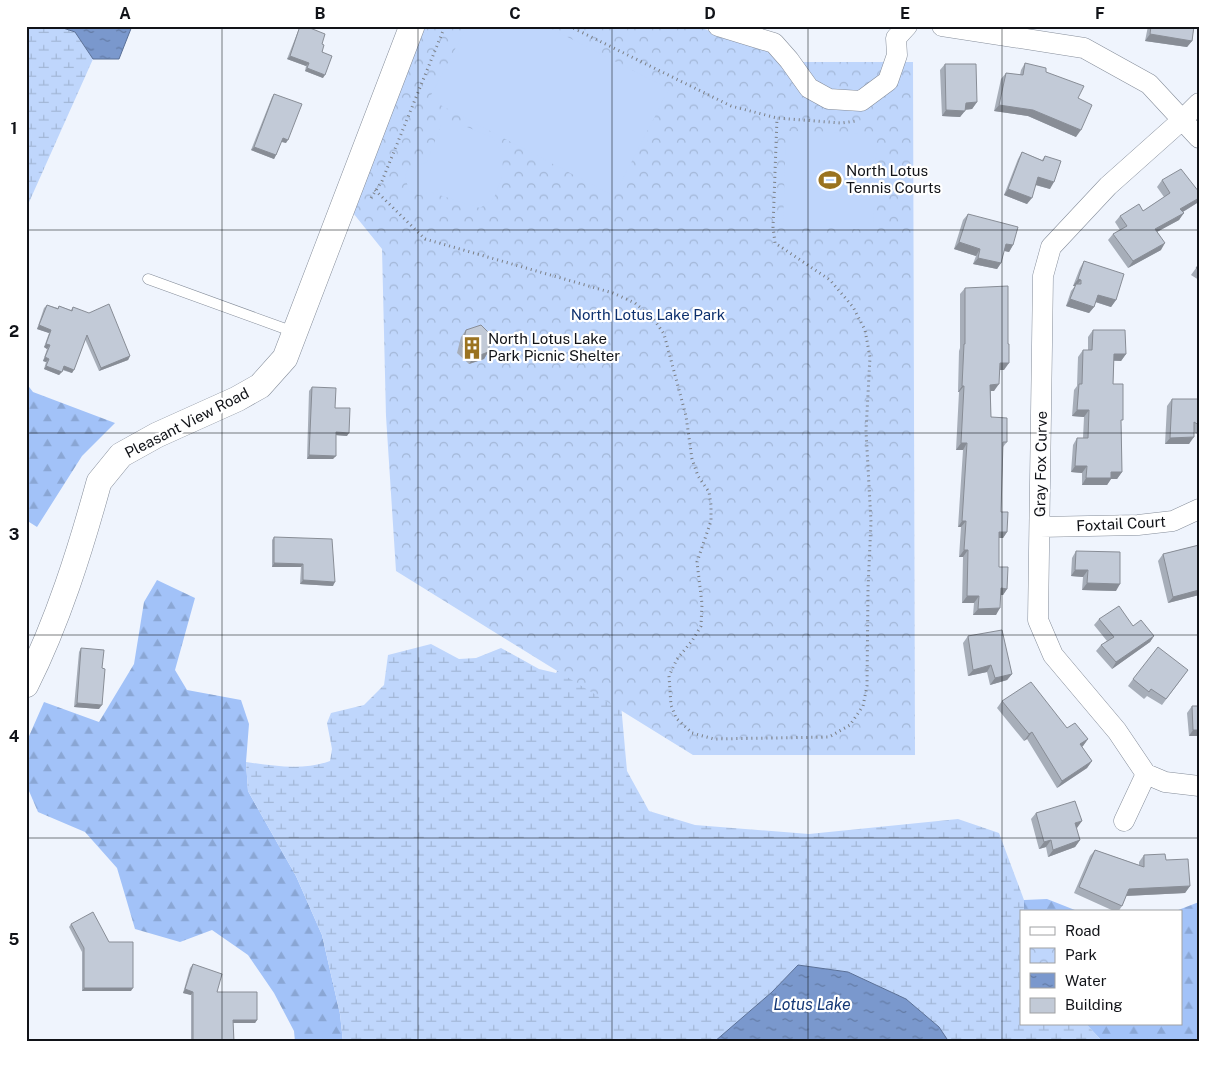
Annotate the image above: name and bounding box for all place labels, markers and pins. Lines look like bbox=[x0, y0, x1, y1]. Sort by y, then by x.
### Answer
place label: North Lotus Tennis Courts bbox=[846, 162, 941, 196]
sports icon: North Lotus Tennis Courts bbox=[817, 167, 843, 193]
place label: North Lotus Lake Park Picnic Shelter bbox=[488, 330, 620, 364]
building icon: North Lotus Lake Park Picnic Shelter bbox=[459, 335, 485, 361]

